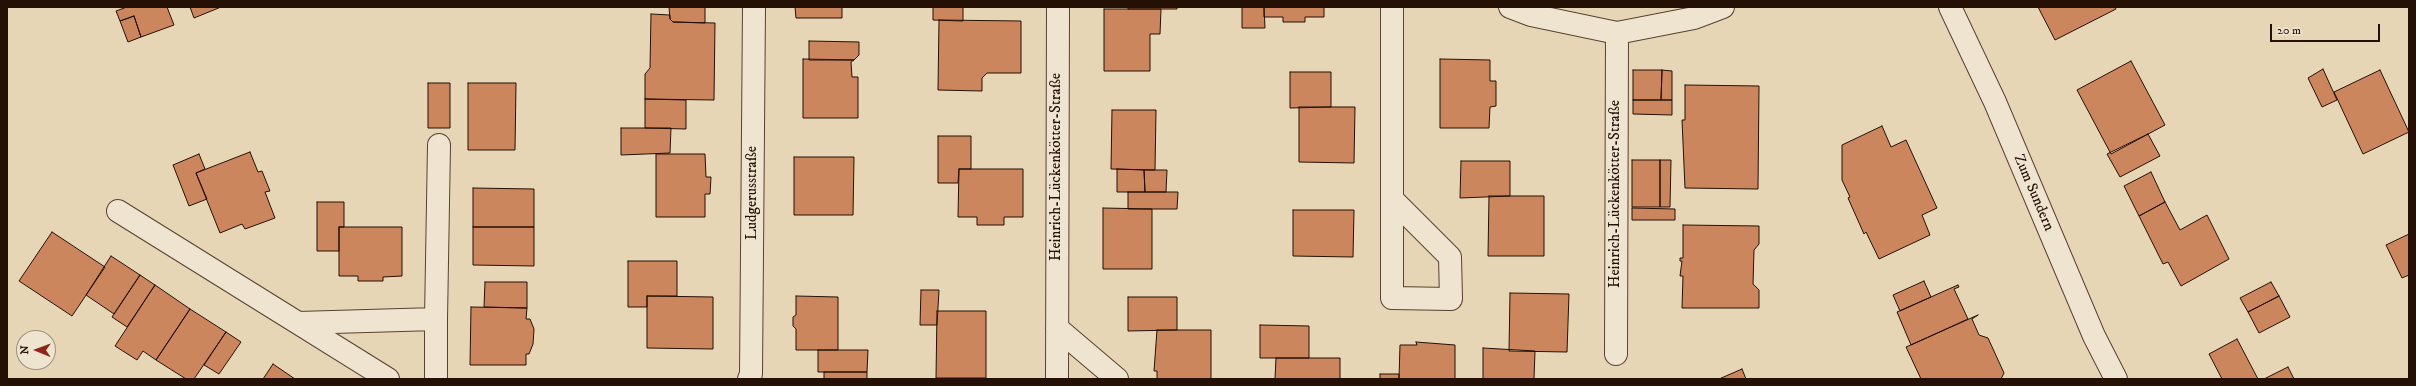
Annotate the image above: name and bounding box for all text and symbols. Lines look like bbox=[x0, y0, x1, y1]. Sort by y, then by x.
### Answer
scale bar bbox=[2272, 16, 2382, 42]
text: 20 m bbox=[2277, 23, 2301, 38]
street label: Heinrich-Lückenkötter-Straße bbox=[1048, 73, 1066, 261]
street label: Heinrich-Lückenkötter-Straße bbox=[1607, 100, 1625, 288]
street label: Ludgerusstraße bbox=[744, 146, 762, 240]
street label: Zum Sundern bbox=[2009, 152, 2057, 234]
north arrow bbox=[16, 330, 56, 370]
text: N bbox=[18, 345, 32, 354]

